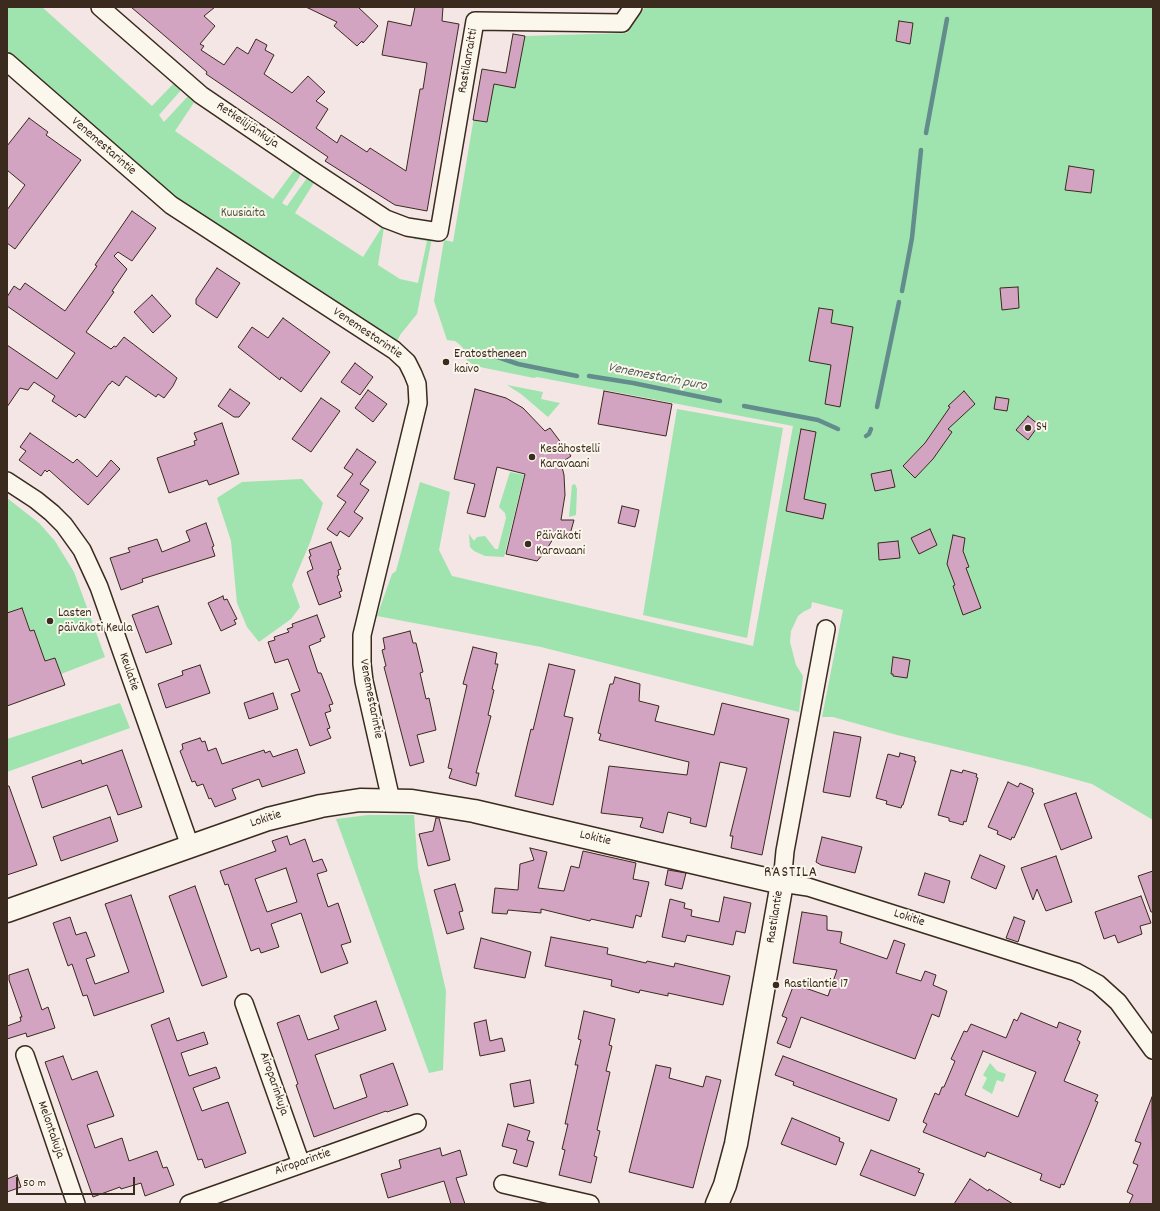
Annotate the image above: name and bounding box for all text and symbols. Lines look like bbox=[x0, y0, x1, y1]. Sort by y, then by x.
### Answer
street label: Rastilanraitti bbox=[456, 27, 482, 95]
street label: Retkeilijänkuja bbox=[213, 99, 281, 153]
street label: Venemestarintie bbox=[67, 115, 139, 179]
park label: Kuusiaita bbox=[221, 206, 265, 222]
street label: Venemestarintie bbox=[329, 305, 405, 363]
place label: Eratostheneen kaivo bbox=[454, 347, 527, 378]
marker: Eratostheneen kaivo bbox=[441, 357, 451, 367]
water label: Venemestarin puro bbox=[606, 360, 708, 396]
place label: S4 bbox=[1036, 420, 1047, 436]
marker: S4 bbox=[1023, 423, 1033, 433]
place label: Kesähostelli Karavaani bbox=[540, 442, 600, 473]
marker: Kesähostelli Karavaani bbox=[527, 452, 537, 462]
place label: Päiväkoti Karavaani bbox=[536, 529, 585, 560]
marker: Päiväkoti Karavaani bbox=[523, 539, 533, 549]
place label: Lasten päiväkoti Keula bbox=[58, 606, 133, 637]
marker: Lasten päiväkoti Keula bbox=[45, 616, 55, 626]
street label: Keulatie bbox=[114, 651, 142, 693]
street label: Venemestarintie bbox=[355, 658, 385, 740]
street label: Lokitie bbox=[249, 808, 283, 832]
street label: Lokitie bbox=[578, 828, 612, 850]
district label: RASTILA bbox=[764, 865, 818, 883]
street label: Rastilantie bbox=[764, 890, 788, 944]
street label: Lokitie bbox=[892, 907, 926, 931]
place label: Rastilantie 17 bbox=[784, 977, 848, 993]
marker: Rastilantie 17 bbox=[771, 980, 781, 990]
street label: Airoparinkuja bbox=[255, 1050, 291, 1118]
street label: Melontakuja bbox=[33, 1099, 67, 1161]
street label: Airoparintie bbox=[273, 1146, 333, 1180]
scale bar bbox=[18, 1169, 137, 1195]
text: 50 m bbox=[23, 1175, 46, 1192]

